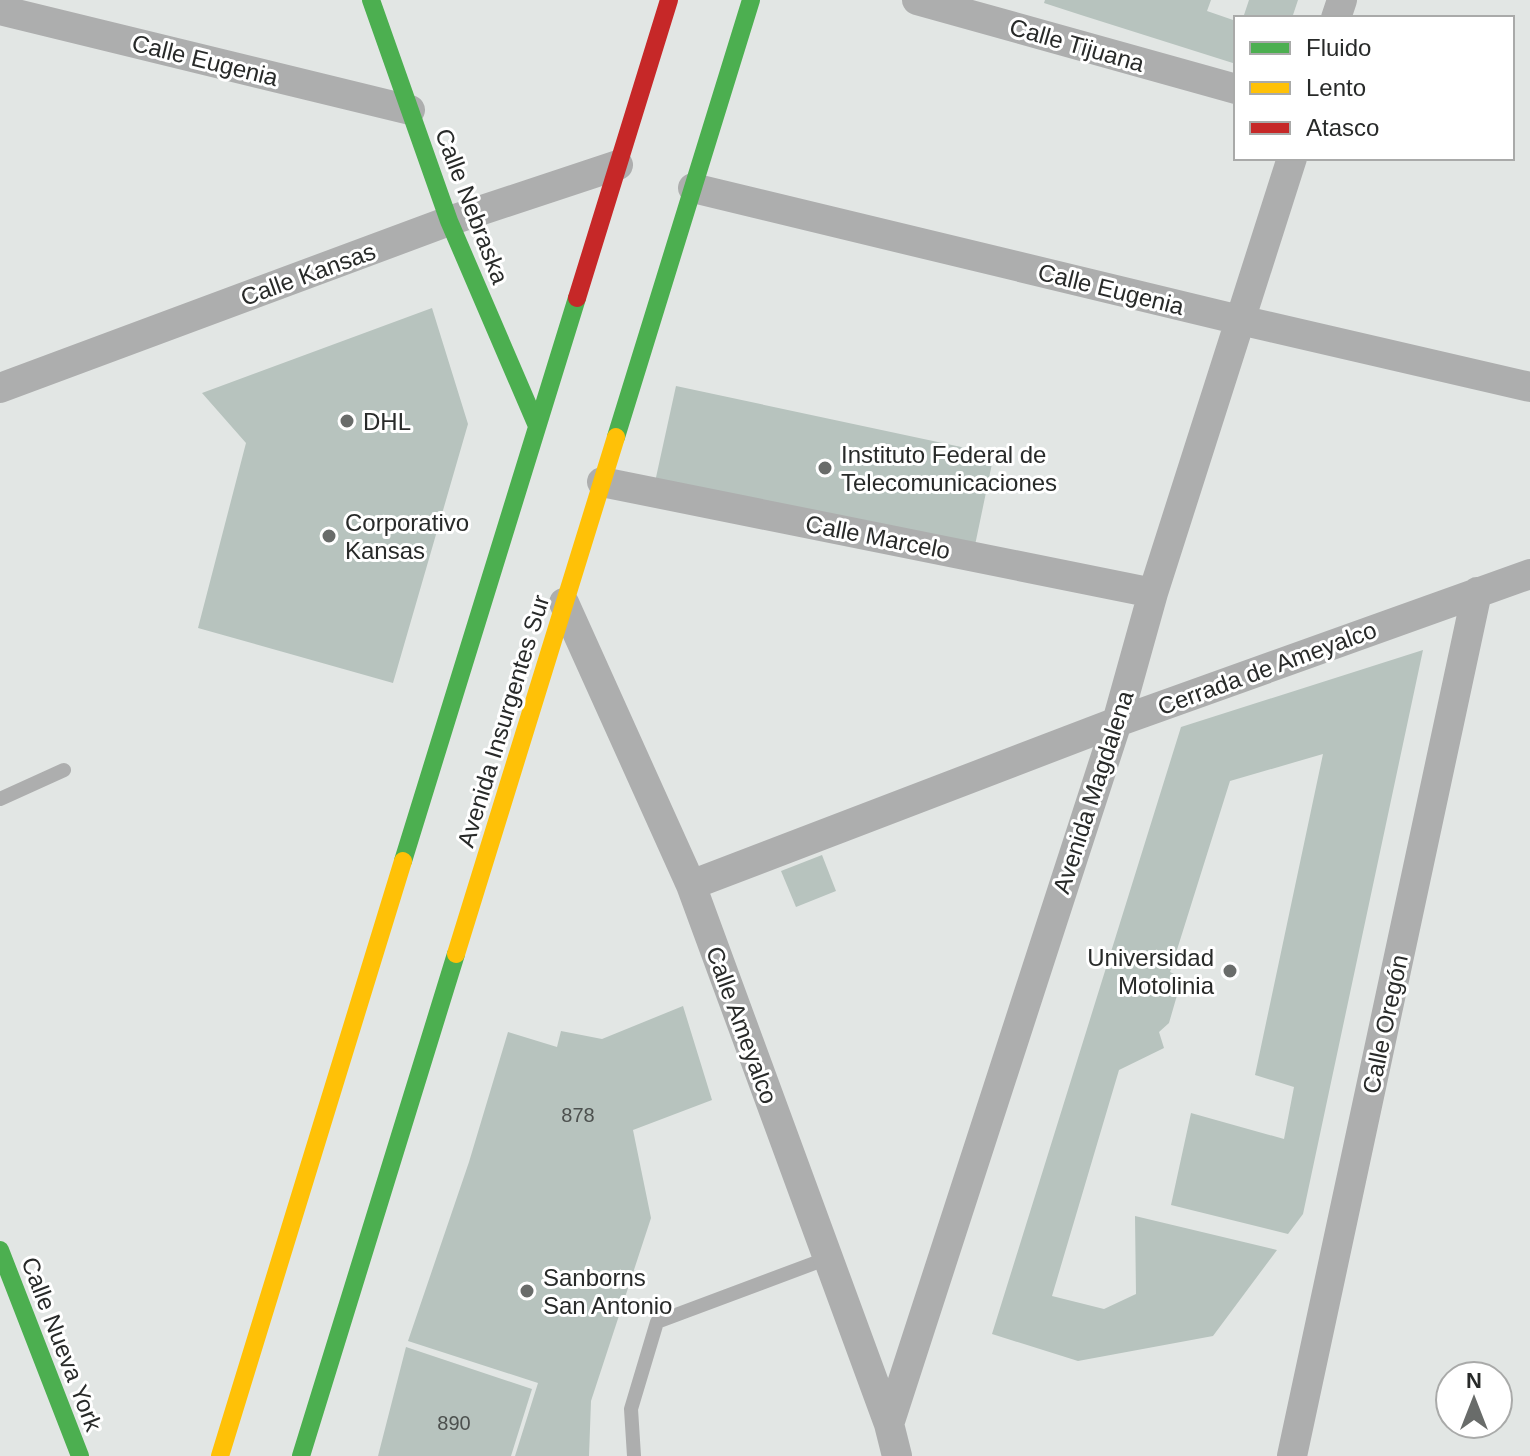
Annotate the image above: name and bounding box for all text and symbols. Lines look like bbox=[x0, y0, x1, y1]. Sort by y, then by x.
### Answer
street label: Calle Tijuana bbox=[1007, 13, 1148, 77]
legend bbox=[1234, 16, 1514, 160]
street label: Calle Eugenia bbox=[129, 29, 281, 91]
text: Fluido bbox=[1306, 34, 1371, 61]
text: Lento bbox=[1306, 74, 1366, 101]
text: Atasco bbox=[1306, 114, 1379, 141]
street label: Calle Nebraska bbox=[430, 125, 514, 288]
street label: Calle Kansas bbox=[237, 237, 379, 311]
street label: Calle Eugenia bbox=[1035, 258, 1187, 320]
place label: DHL bbox=[363, 408, 411, 435]
marker: DHL bbox=[338, 412, 356, 430]
place label: Instituto Federal de Telecomunicaciones bbox=[841, 441, 1057, 496]
marker: Instituto Federal de Telecomunicaciones bbox=[816, 459, 834, 477]
place label: Corporativo Kansas bbox=[345, 509, 469, 564]
street label: Calle Marcelo bbox=[803, 510, 953, 564]
marker: Corporativo Kansas bbox=[320, 527, 338, 545]
street label: Avenida Insurgentes Sur bbox=[452, 592, 554, 850]
street label: Cerrada de Ameyalco bbox=[1154, 616, 1380, 720]
street label: Avenida Magdalena bbox=[1047, 687, 1139, 897]
street label: Calle Ameyalco bbox=[701, 943, 783, 1107]
place label: Universidad Motolinia bbox=[1087, 944, 1215, 999]
street label: Calle Oregón bbox=[1357, 952, 1413, 1096]
marker: Universidad Motolinia bbox=[1221, 962, 1239, 980]
house number: 878 bbox=[561, 1104, 595, 1126]
street label: Calle Nueva York bbox=[16, 1253, 108, 1436]
place label: Sanborns San Antonio bbox=[543, 1264, 672, 1319]
marker: Sanborns San Antonio bbox=[518, 1282, 536, 1300]
north arrow bbox=[1434, 1360, 1514, 1440]
text: N bbox=[1466, 1368, 1482, 1393]
house number: 890 bbox=[437, 1412, 471, 1434]

